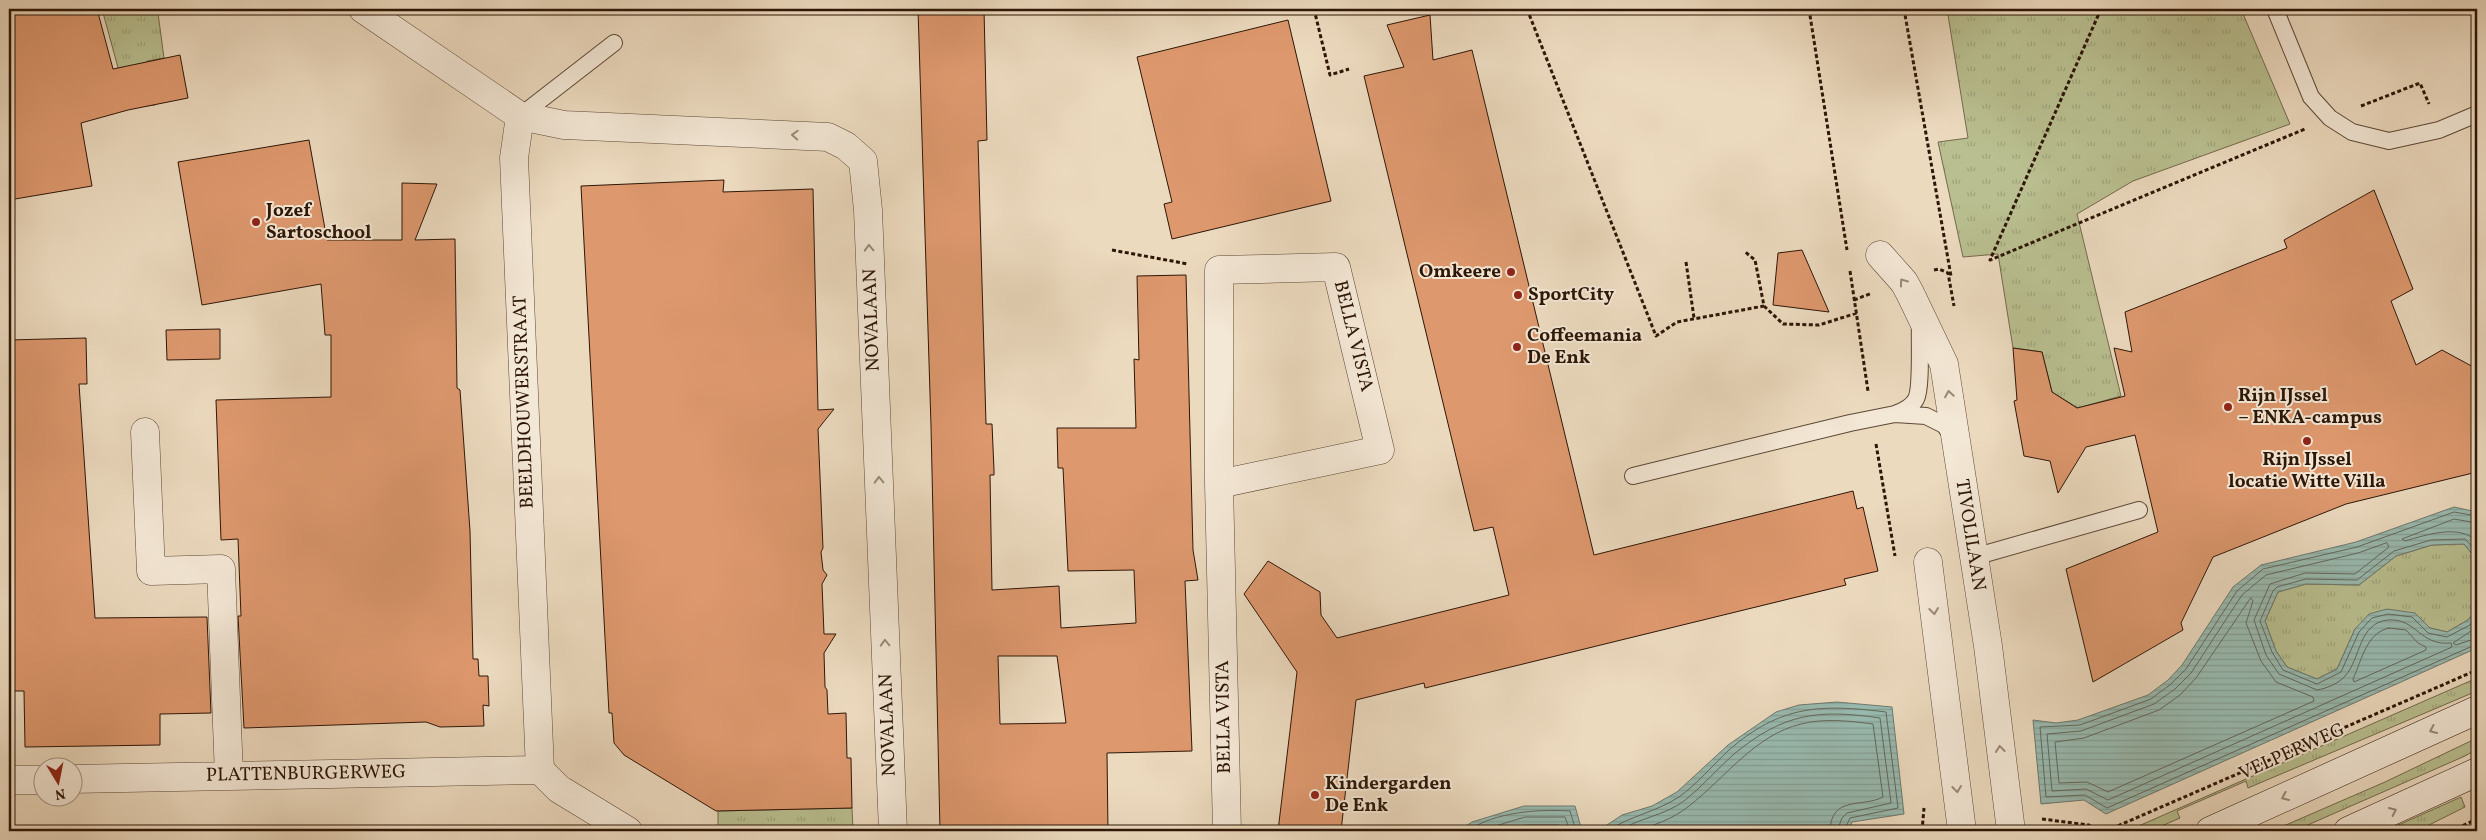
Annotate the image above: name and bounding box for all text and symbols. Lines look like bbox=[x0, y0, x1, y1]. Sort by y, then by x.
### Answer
one-way arrow bbox=[791, 130, 799, 141]
place label: Jozef Sartoschool bbox=[265, 198, 372, 246]
marker: Jozef Sartoschool bbox=[250, 216, 262, 228]
one-way arrow bbox=[864, 244, 875, 252]
place label: Omkeere bbox=[1419, 259, 1501, 285]
marker: Omkeere bbox=[1505, 266, 1517, 278]
street label: NOVALAAN bbox=[857, 268, 887, 372]
street label: BELLA VISTA bbox=[1327, 278, 1379, 394]
one-way arrow bbox=[1899, 278, 1909, 287]
place label: SportCity bbox=[1528, 282, 1615, 308]
marker: SportCity bbox=[1512, 289, 1524, 301]
street label: BEELDHOUWERSTRAAT bbox=[507, 295, 541, 509]
place label: Coffeemania De Enk bbox=[1527, 323, 1642, 371]
marker: Coffeemania De Enk bbox=[1511, 341, 1523, 353]
place label: Rijn IJssel – ENKA-campus bbox=[2238, 383, 2382, 431]
one-way arrow bbox=[1944, 390, 1954, 399]
marker: Rijn IJssel – ENKA-campus bbox=[2222, 401, 2234, 413]
marker: Rijn IJssel locatie Witte Villa bbox=[2301, 435, 2313, 447]
place label: Rijn IJssel locatie Witte Villa bbox=[2228, 447, 2386, 495]
one-way arrow bbox=[873, 476, 884, 484]
street label: TIVOLILAAN bbox=[1948, 477, 1992, 593]
one-way arrow bbox=[1928, 607, 1939, 615]
one-way arrow bbox=[880, 638, 890, 646]
street label: BELLA VISTA bbox=[1210, 660, 1238, 774]
street label: NOVALAAN bbox=[873, 673, 903, 777]
street label: VELPERWEG bbox=[2235, 717, 2349, 787]
one-way arrow bbox=[2429, 724, 2438, 735]
one-way arrow bbox=[1995, 744, 2006, 752]
north arrow bbox=[32, 758, 82, 808]
street label: PLATTENBURGERWEG bbox=[206, 759, 406, 789]
place label: Kindergarden De Enk bbox=[1325, 771, 1452, 819]
text: N bbox=[53, 783, 67, 804]
one-way arrow bbox=[1951, 786, 1962, 794]
marker: Kindergarden De Enk bbox=[1309, 789, 1321, 801]
one-way arrow bbox=[2281, 791, 2290, 802]
one-way arrow bbox=[2388, 806, 2397, 817]

